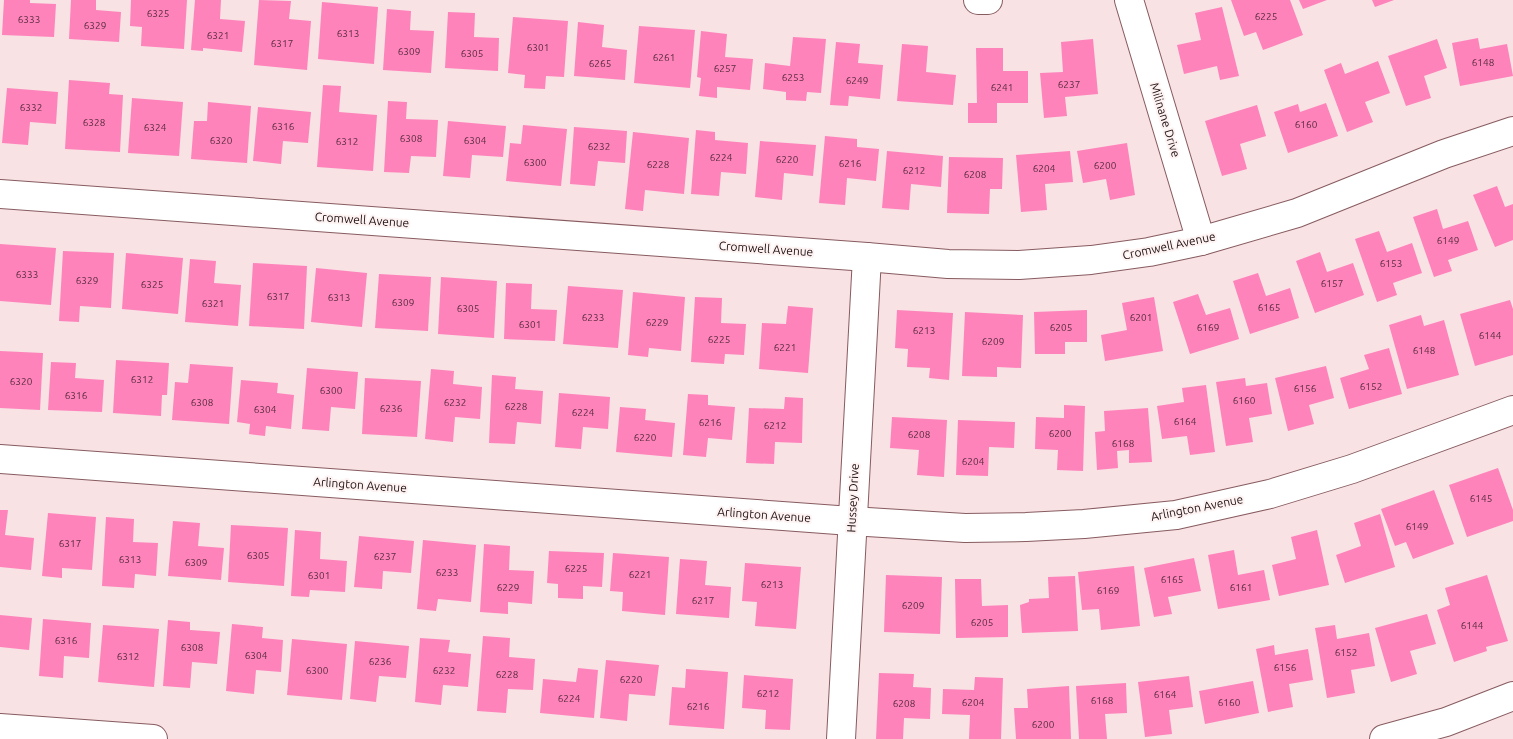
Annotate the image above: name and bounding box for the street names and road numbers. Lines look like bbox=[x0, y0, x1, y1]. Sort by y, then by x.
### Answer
street label: Milinane Drive bbox=[1148, 81, 1183, 159]
street label: Cromwell Avenue bbox=[314, 210, 410, 229]
street label: Cromwell Avenue bbox=[1121, 229, 1217, 262]
street label: Cromwell Avenue bbox=[718, 239, 814, 258]
street label: Hussey Drive bbox=[844, 463, 861, 533]
street label: Arlington Avenue bbox=[313, 475, 407, 494]
street label: Arlington Avenue bbox=[1150, 492, 1244, 523]
street label: Arlington Avenue bbox=[717, 505, 811, 524]

